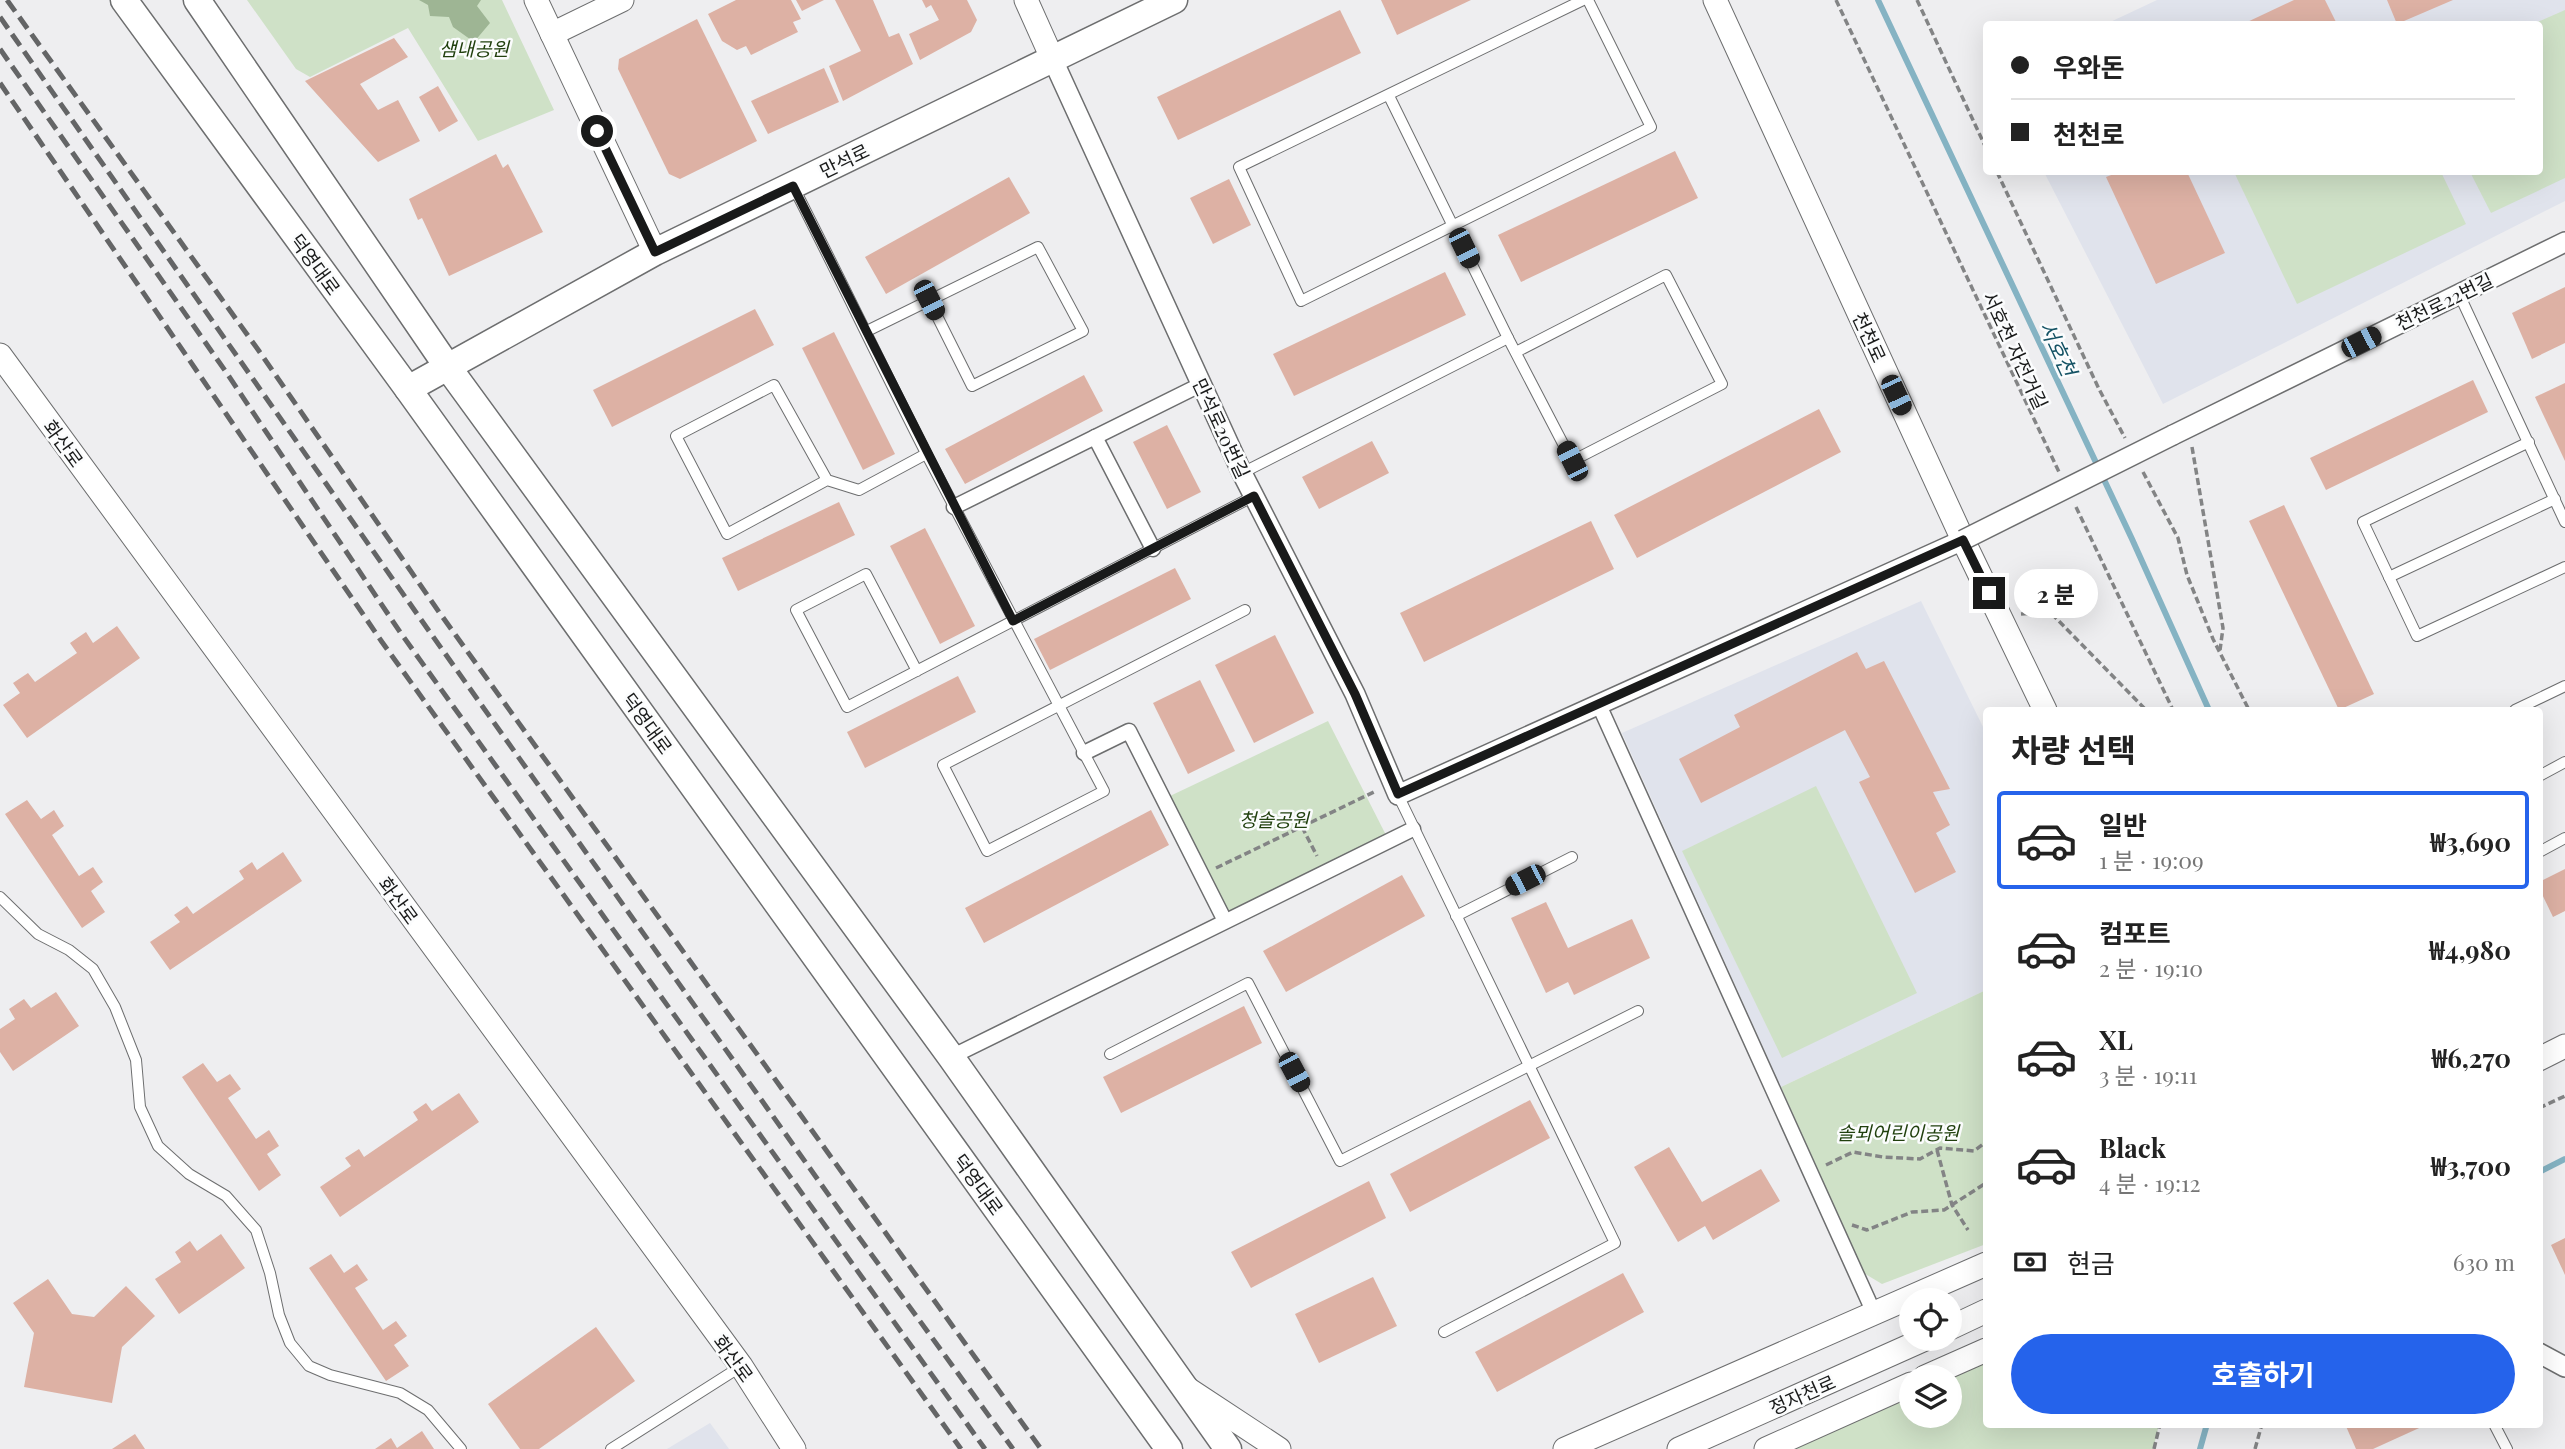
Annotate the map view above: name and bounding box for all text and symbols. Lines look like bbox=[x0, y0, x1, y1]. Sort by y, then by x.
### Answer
park label: 샘내공원 bbox=[439, 35, 510, 61]
text: 우와돈 bbox=[2053, 49, 2125, 84]
route start bbox=[581, 115, 613, 147]
text: 천천로 bbox=[2053, 116, 2125, 151]
street label: 만석로 bbox=[815, 137, 873, 183]
car bbox=[1446, 225, 1483, 271]
street label: 덕영대로 bbox=[285, 228, 347, 300]
street label: 천천로22번길 bbox=[2391, 266, 2497, 336]
car bbox=[911, 277, 948, 323]
street label: 서호천 자전거길 bbox=[1977, 287, 2055, 413]
street label: 천천로 bbox=[1847, 308, 1893, 366]
water label: 서호천 bbox=[2034, 316, 2085, 383]
car bbox=[2338, 323, 2385, 361]
car bbox=[1878, 372, 1915, 418]
street label: 만석로20번길 bbox=[1187, 374, 1257, 482]
street label: 화산로 bbox=[38, 414, 90, 472]
car bbox=[1554, 438, 1591, 484]
callout: 2 분 bbox=[2014, 568, 2098, 618]
route end bbox=[1973, 577, 2005, 609]
text: 2 분 bbox=[2037, 578, 2075, 609]
street label: 덕영대로 bbox=[617, 687, 679, 759]
text: 차량 선택 bbox=[2011, 727, 2136, 770]
park label: 청솔공원 bbox=[1239, 806, 1310, 832]
text: 일반 bbox=[2099, 807, 2147, 842]
icon: car bbox=[2015, 809, 2078, 872]
text: ₩3,690 bbox=[2430, 824, 2511, 859]
text: 1 분 · 19:09 bbox=[2099, 844, 2204, 875]
car bbox=[1502, 861, 1549, 899]
street label: 화산로 bbox=[373, 871, 425, 929]
text: 컴포트 bbox=[2099, 915, 2171, 950]
icon: car bbox=[2015, 917, 2078, 980]
text: ₩4,980 bbox=[2429, 932, 2511, 967]
text: 2 분 · 19:10 bbox=[2099, 952, 2203, 983]
text: XL bbox=[2099, 1022, 2133, 1057]
icon: car bbox=[2015, 1025, 2078, 1088]
text: ₩6,270 bbox=[2432, 1040, 2511, 1075]
car bbox=[1275, 1049, 1314, 1095]
text: 3 분 · 19:11 bbox=[2099, 1059, 2197, 1090]
park label: 솔뫼어린이공원 bbox=[1837, 1119, 1961, 1145]
text: Black bbox=[2099, 1130, 2166, 1165]
icon: car bbox=[2015, 1133, 2078, 1196]
street label: 덕영대로 bbox=[948, 1148, 1010, 1220]
text: ₩3,700 bbox=[2431, 1148, 2511, 1183]
text: 4 분 · 19:12 bbox=[2099, 1167, 2201, 1198]
icon: cash bbox=[2011, 1243, 2049, 1281]
text: 현금 bbox=[2067, 1245, 2115, 1280]
text: 630 m bbox=[2453, 1246, 2515, 1277]
map controls bbox=[1899, 1288, 1962, 1428]
button: locate bbox=[1899, 1288, 1962, 1351]
street label: 화산로 bbox=[708, 1329, 760, 1387]
button: 호출하기 bbox=[2011, 1334, 2515, 1414]
button: layers bbox=[1899, 1365, 1962, 1428]
street label: 정자천로 bbox=[1765, 1368, 1839, 1420]

